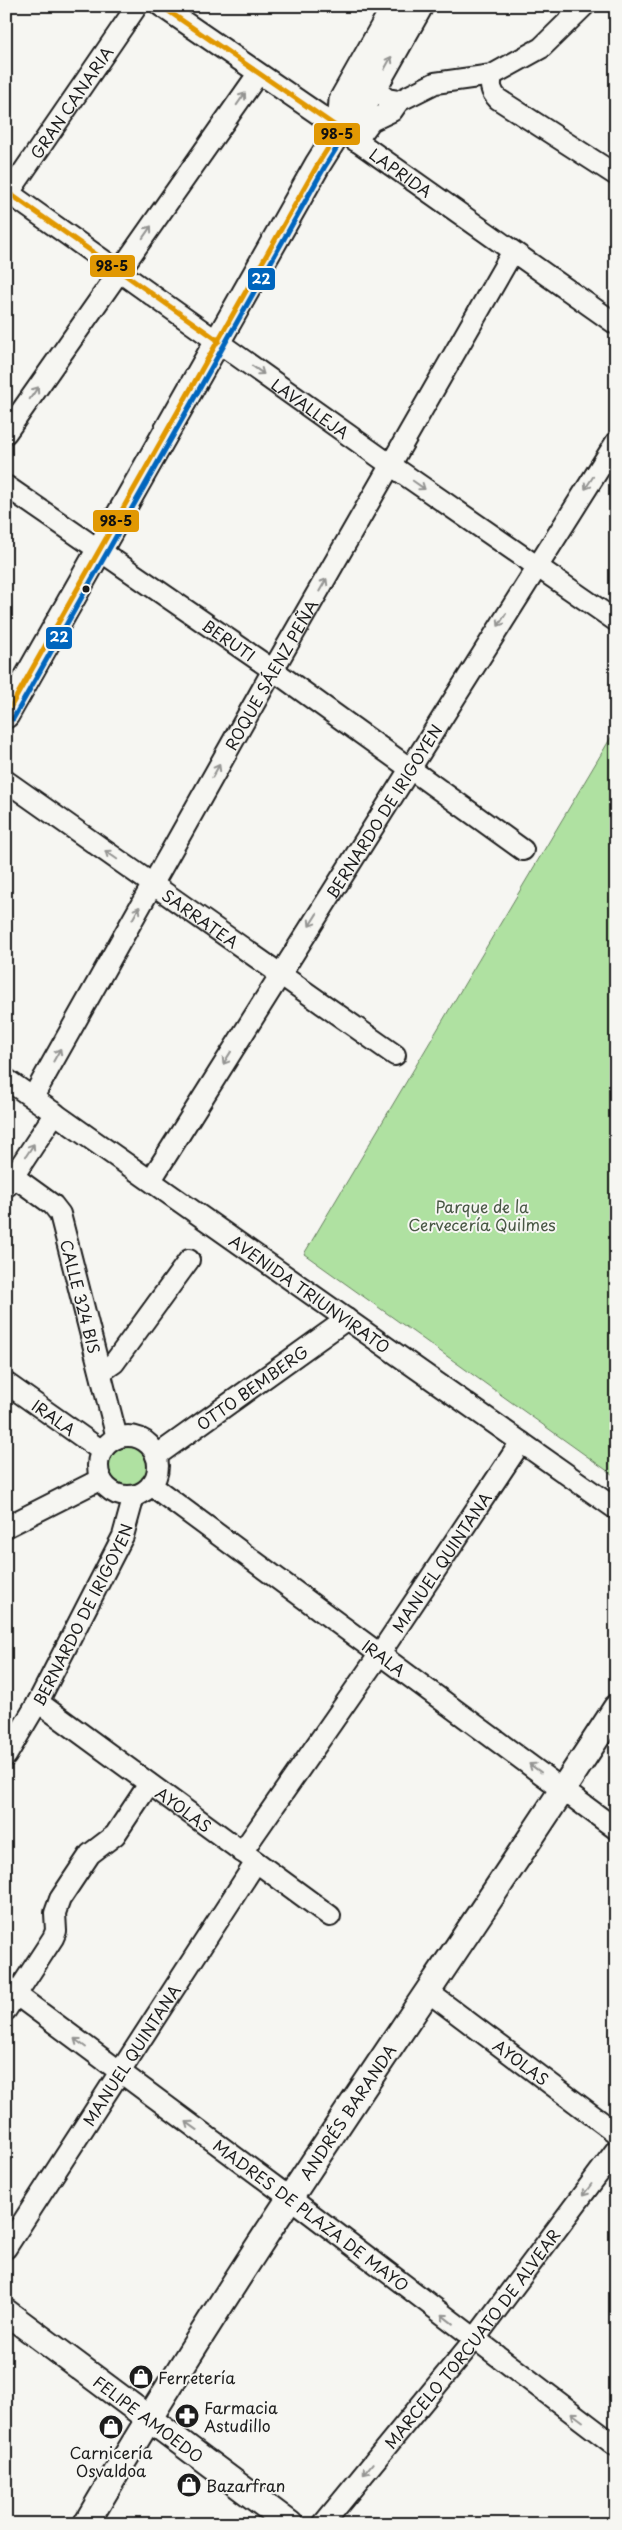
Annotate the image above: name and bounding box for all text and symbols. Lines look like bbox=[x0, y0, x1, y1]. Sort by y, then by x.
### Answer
street label: GRAN CANARIA bbox=[24, 41, 118, 163]
one-way arrow bbox=[384, 56, 394, 70]
one-way arrow bbox=[236, 92, 246, 106]
line badge: 98-5 bbox=[313, 122, 361, 146]
text: 98-5 bbox=[321, 123, 353, 144]
street label: LAPRIDA bbox=[365, 142, 438, 203]
one-way arrow bbox=[142, 225, 152, 239]
line badge: 98-5 bbox=[89, 254, 136, 278]
text: 98-5 bbox=[96, 255, 128, 276]
line badge: 22 bbox=[247, 267, 276, 291]
text: 22 bbox=[251, 268, 271, 289]
one-way arrow bbox=[251, 365, 265, 375]
street label: LAVALLEJA bbox=[267, 372, 354, 444]
one-way arrow bbox=[29, 387, 39, 401]
one-way arrow bbox=[584, 475, 594, 489]
one-way arrow bbox=[412, 480, 426, 490]
line badge: 98-5 bbox=[92, 509, 140, 533]
text: 98-5 bbox=[100, 510, 132, 531]
one-way arrow bbox=[318, 577, 328, 592]
unlabelled marker bbox=[81, 584, 91, 594]
street label: ROQUE SÁENZ PEÑA bbox=[219, 595, 323, 754]
one-way arrow bbox=[497, 612, 507, 626]
street label: BERUTI bbox=[198, 613, 261, 667]
line badge: 22 bbox=[45, 626, 73, 650]
text: 22 bbox=[49, 626, 69, 647]
street label: BERNARDO DE IRIGOYEN bbox=[320, 719, 447, 903]
one-way arrow bbox=[211, 764, 221, 779]
one-way arrow bbox=[104, 850, 118, 860]
street label: SARRATEA bbox=[157, 883, 244, 953]
one-way arrow bbox=[132, 906, 142, 921]
one-way arrow bbox=[308, 913, 318, 927]
one-way arrow bbox=[52, 1047, 62, 1062]
one-way arrow bbox=[222, 1051, 232, 1065]
one-way arrow bbox=[26, 1144, 36, 1158]
park label: Parque de la Cervecería Quilmes bbox=[408, 1194, 556, 1236]
street label: AVENIDA TRIUNVIRATO bbox=[225, 1228, 395, 1358]
street label: CALLE 324 BIS bbox=[55, 1237, 107, 1356]
street label: OTTO BEMBERG bbox=[191, 1339, 313, 1435]
street label: IRALA bbox=[27, 1393, 81, 1441]
street label: MANUEL QUINTANA bbox=[386, 1487, 497, 1637]
street label: BERNARDO DE IRIGOYEN bbox=[26, 1521, 138, 1710]
street label: IRALA bbox=[357, 1633, 411, 1682]
one-way arrow bbox=[528, 1763, 542, 1773]
street label: AYOLAS bbox=[151, 1780, 217, 1838]
street label: MANUEL QUINTANA bbox=[76, 1980, 186, 2130]
street label: AYOLAS bbox=[489, 2033, 554, 2091]
one-way arrow bbox=[73, 2038, 87, 2048]
street label: ANDRÉS BARANDA bbox=[293, 2039, 401, 2184]
one-way arrow bbox=[185, 2121, 199, 2131]
street label: MADRES DE PLAZA DE MAYO bbox=[208, 2133, 414, 2297]
one-way arrow bbox=[582, 2183, 592, 2197]
street label: MARCELO TORCUATO DE ALVEAR bbox=[378, 2223, 565, 2453]
one-way arrow bbox=[440, 2314, 454, 2324]
shop icon: Ferretería bbox=[128, 2364, 154, 2390]
place label: Ferretería bbox=[158, 2365, 235, 2389]
street label: FELIPE AMOEDO bbox=[88, 2369, 209, 2468]
place label: Farmacia Astudillo bbox=[204, 2395, 278, 2437]
pharmacy icon: Farmacia Astudillo bbox=[174, 2403, 200, 2429]
one-way arrow bbox=[571, 2411, 584, 2422]
shop icon: Carnicería Osvaldoa bbox=[98, 2414, 124, 2440]
place label: Carnicería Osvaldoa bbox=[70, 2440, 152, 2482]
one-way arrow bbox=[363, 2462, 374, 2475]
shop icon: Bazarfran bbox=[176, 2472, 202, 2498]
place label: Bazarfran bbox=[206, 2473, 285, 2497]

